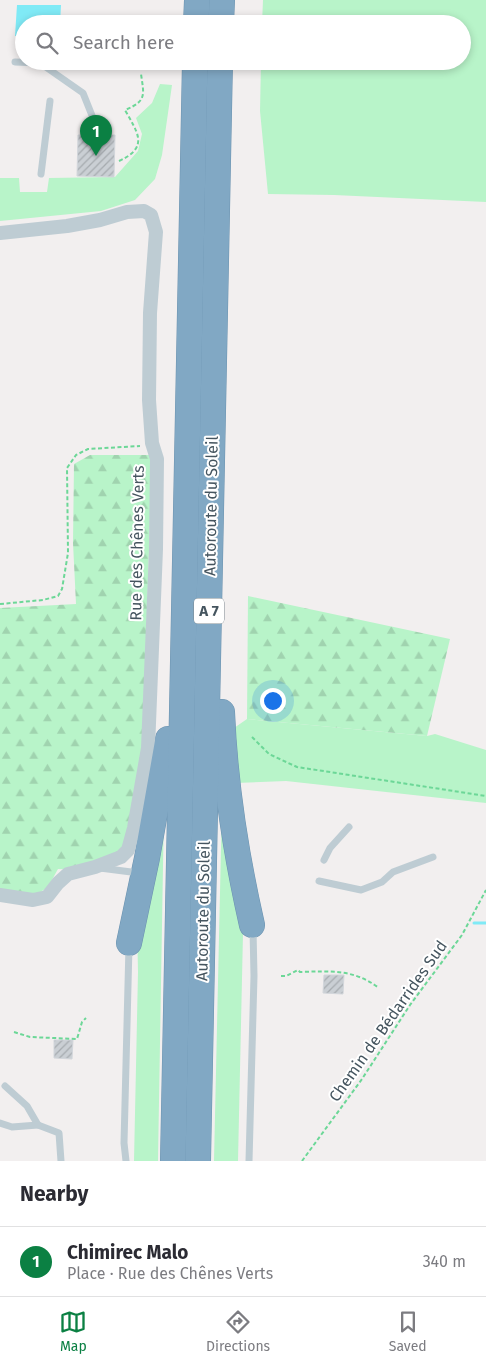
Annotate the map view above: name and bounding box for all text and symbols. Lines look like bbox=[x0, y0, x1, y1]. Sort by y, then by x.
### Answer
search box bbox=[15, 15, 471, 70]
icon: search bbox=[33, 29, 61, 57]
text: Search here bbox=[73, 31, 174, 54]
pin: 1 bbox=[80, 115, 112, 156]
street label: Autoroute du Soleil bbox=[200, 436, 222, 576]
street label: Rue des Chênes Verts bbox=[126, 465, 148, 621]
road number: A 7 bbox=[194, 598, 224, 624]
your location bbox=[260, 688, 286, 714]
street label: Autoroute du Soleil bbox=[192, 841, 214, 981]
street label: Chemin de Bédarrides Sud bbox=[325, 937, 451, 1105]
text: Nearby bbox=[20, 1181, 88, 1207]
text: Chimirec Malo bbox=[67, 1241, 188, 1264]
text: 1 bbox=[32, 1252, 40, 1271]
text: 340 m bbox=[423, 1252, 466, 1271]
text: Place · Rue des Chênes Verts bbox=[67, 1264, 273, 1283]
tab: Map bbox=[59, 1308, 87, 1355]
tab: Directions bbox=[206, 1308, 270, 1355]
tab: Saved bbox=[389, 1308, 427, 1355]

